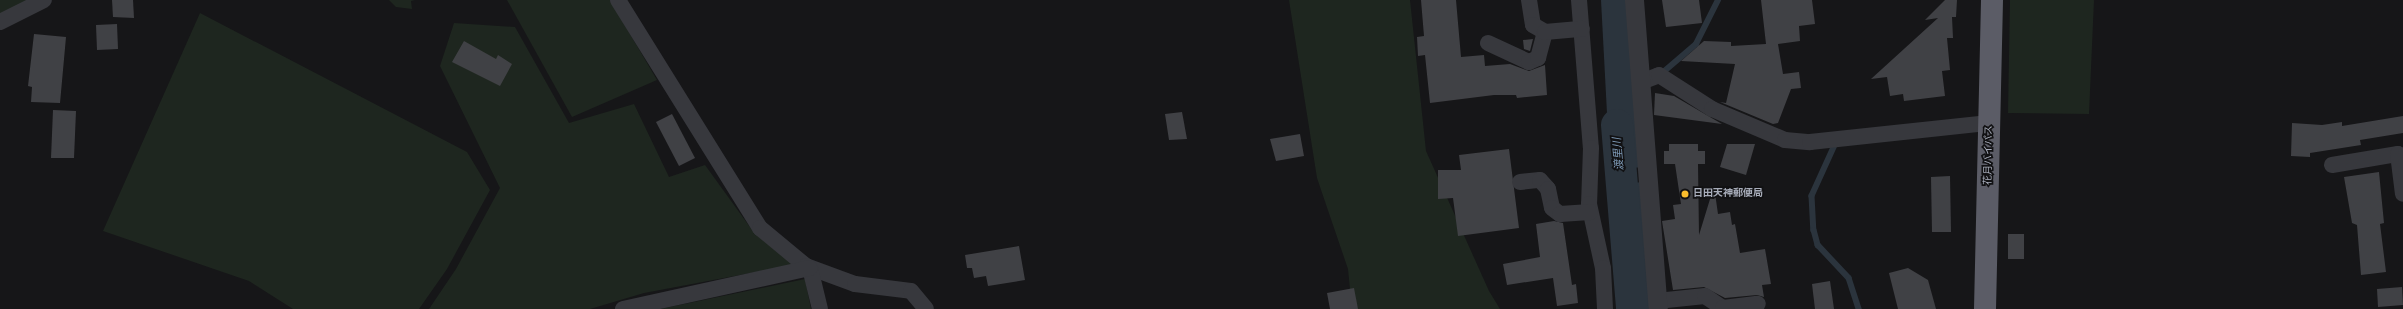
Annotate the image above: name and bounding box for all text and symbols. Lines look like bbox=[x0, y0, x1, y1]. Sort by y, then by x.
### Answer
street label: 花月バイパス bbox=[1982, 125, 1996, 185]
water label: 渡里川 bbox=[1611, 137, 1627, 171]
place label: 日田天神郵便局 bbox=[1693, 188, 1763, 200]
marker: 日田天神郵便局 bbox=[1680, 189, 1690, 199]

